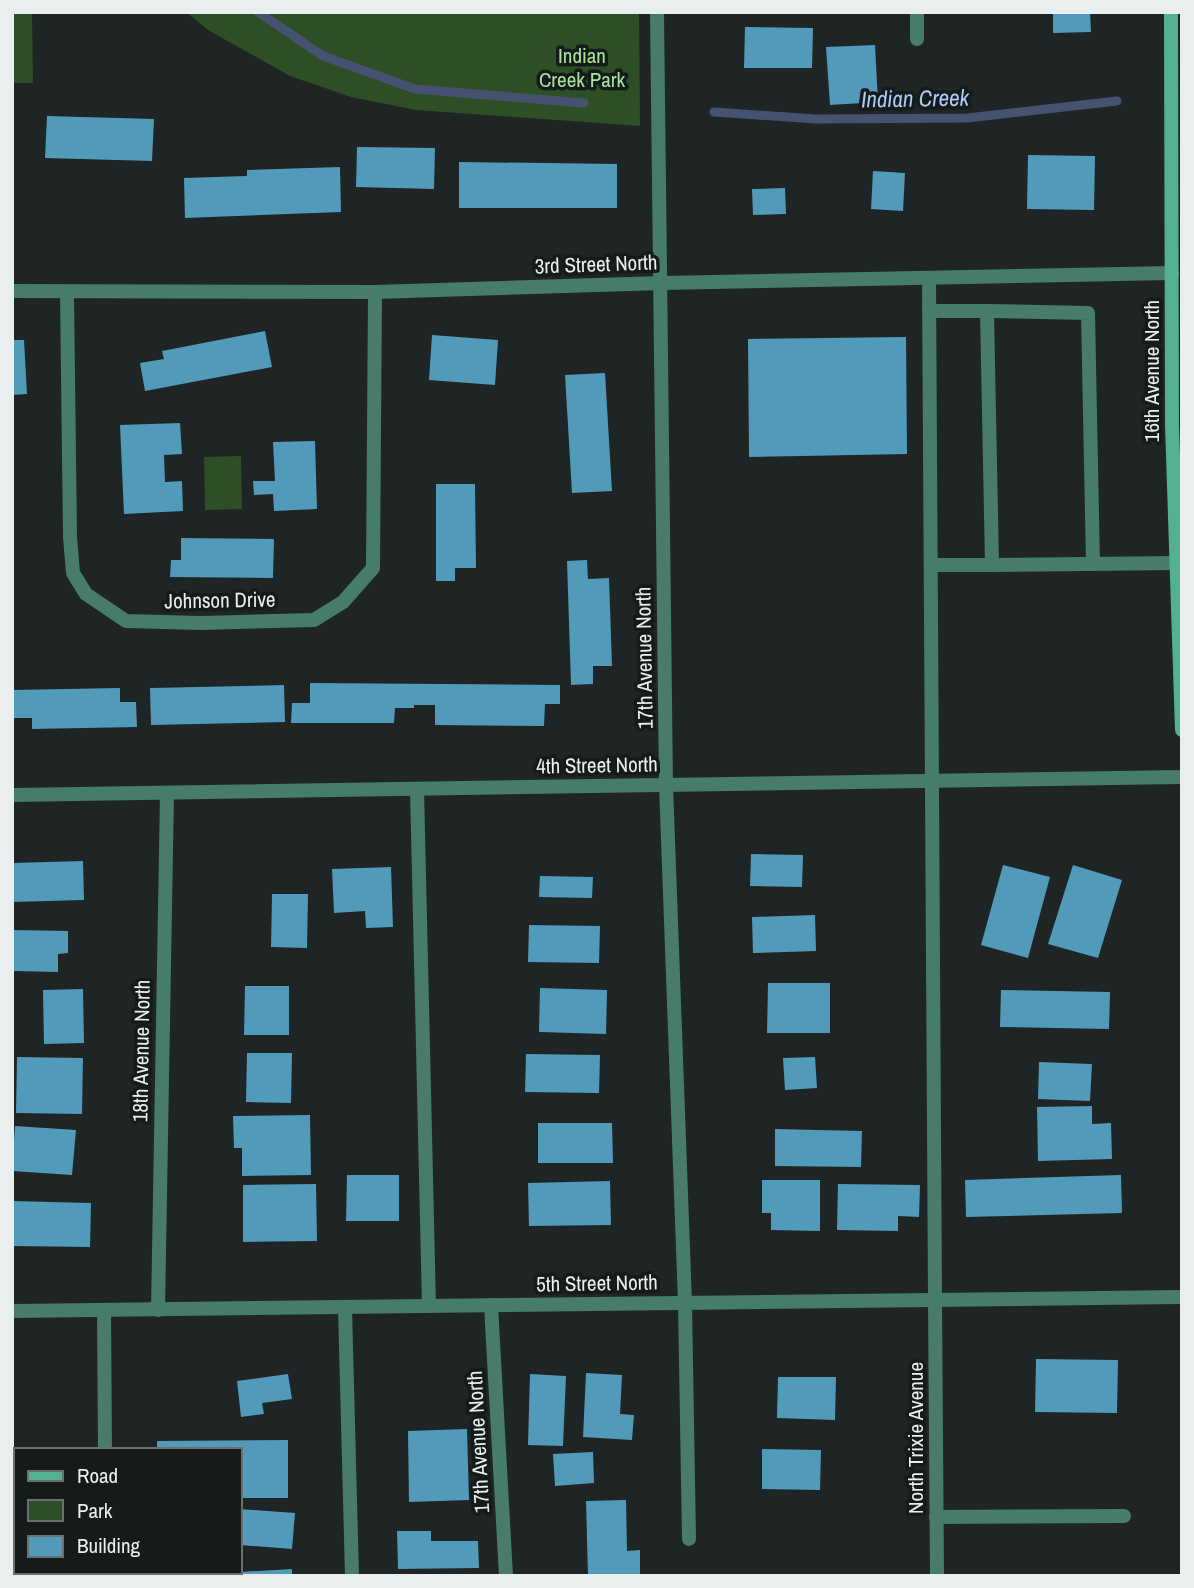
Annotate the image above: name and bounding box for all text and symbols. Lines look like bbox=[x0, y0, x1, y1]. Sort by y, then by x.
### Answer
park label: Indian Creek Park bbox=[539, 41, 625, 94]
water label: Indian Creek bbox=[861, 82, 971, 114]
street label: 3rd Street North bbox=[534, 247, 658, 281]
street label: 16th Avenue North bbox=[1137, 300, 1166, 442]
street label: Johnson Drive bbox=[164, 585, 276, 615]
street label: 17th Avenue North bbox=[628, 587, 660, 729]
street label: 4th Street North bbox=[536, 749, 658, 781]
street label: 18th Avenue North bbox=[125, 980, 157, 1122]
street label: 5th Street North bbox=[536, 1267, 658, 1299]
street label: North Trixie Avenue bbox=[901, 1362, 930, 1514]
street label: 17th Avenue North bbox=[460, 1370, 496, 1514]
legend bbox=[14, 1448, 242, 1574]
text: Road bbox=[77, 1461, 118, 1490]
text: Park bbox=[77, 1496, 113, 1525]
text: Building bbox=[77, 1531, 141, 1560]

